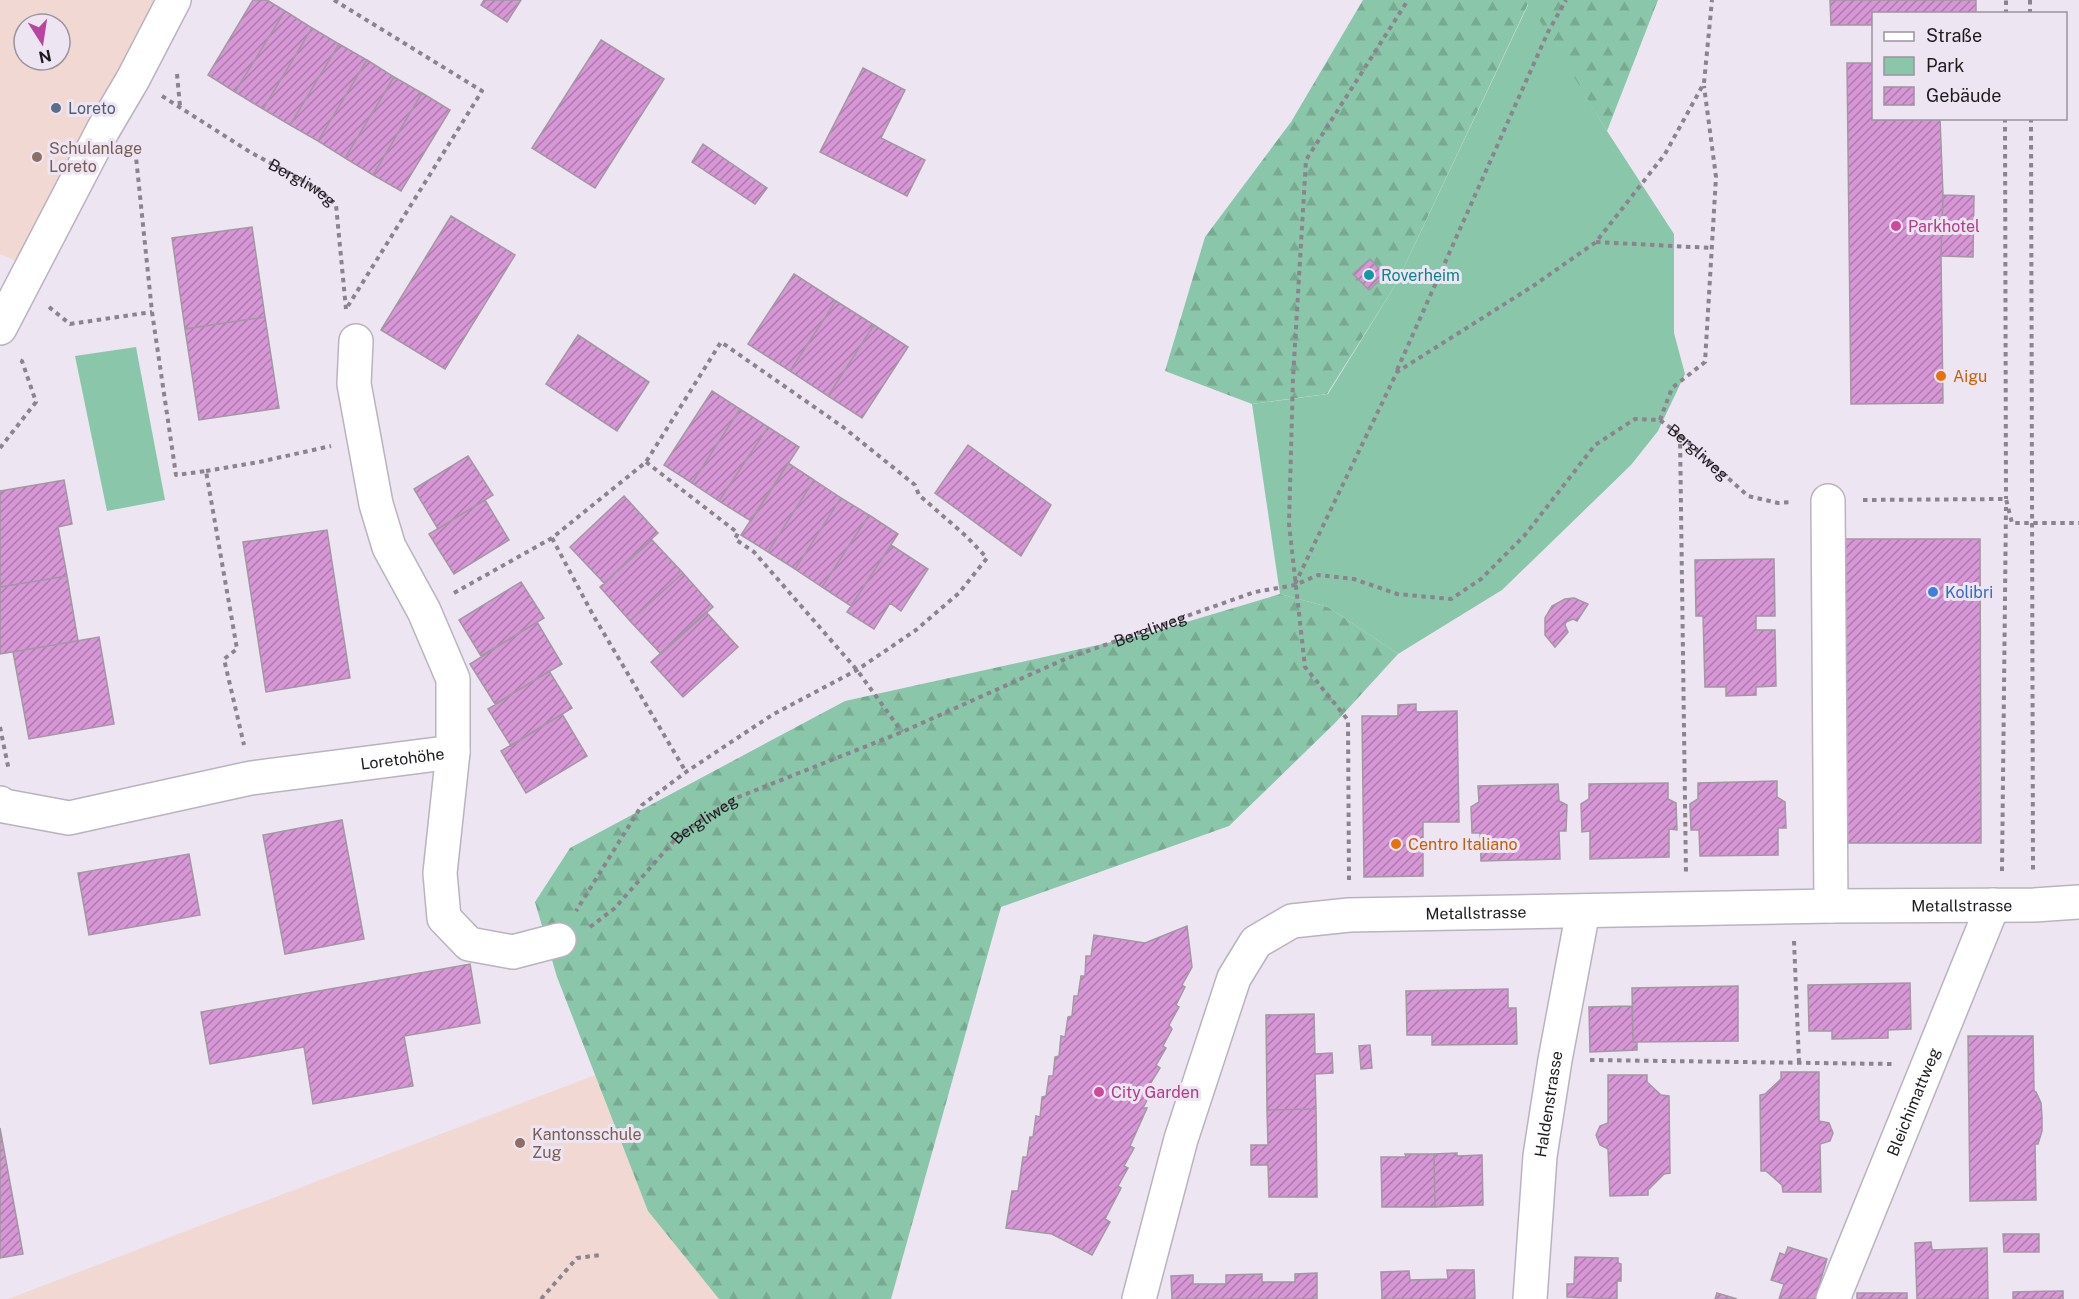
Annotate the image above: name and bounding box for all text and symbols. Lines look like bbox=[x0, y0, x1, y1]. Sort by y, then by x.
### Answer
north arrow bbox=[12, 12, 72, 72]
legend bbox=[1872, 12, 2067, 120]
text: Straße bbox=[1926, 25, 1982, 46]
text: N bbox=[37, 46, 53, 67]
text: Park bbox=[1926, 55, 1964, 76]
text: Gebäude bbox=[1926, 85, 2001, 106]
place label: Loreto bbox=[68, 99, 116, 118]
marker: Loreto bbox=[49, 101, 63, 115]
place label: Schulanlage Loreto bbox=[49, 139, 142, 176]
marker: Schulanlage Loreto bbox=[30, 150, 44, 164]
street label: Bergliweg bbox=[265, 155, 340, 211]
place label: Parkhotel bbox=[1908, 217, 1980, 236]
marker: Parkhotel bbox=[1889, 219, 1903, 233]
place label: Roverheim bbox=[1381, 266, 1460, 285]
marker: Roverheim bbox=[1362, 268, 1376, 282]
place label: Aigu bbox=[1953, 367, 1987, 386]
marker: Aigu bbox=[1934, 369, 1948, 383]
street label: Bergliweg bbox=[1664, 420, 1733, 485]
place label: Kolibri bbox=[1945, 583, 1993, 602]
marker: Kolibri bbox=[1926, 585, 1940, 599]
street label: Bergliweg bbox=[1111, 608, 1189, 651]
street label: Loretohöhe bbox=[359, 744, 446, 774]
street label: Bergliweg bbox=[667, 791, 741, 848]
place label: Centro Italiano bbox=[1408, 835, 1517, 854]
marker: Centro Italiano bbox=[1389, 837, 1403, 851]
street label: Metallstrasse bbox=[1911, 896, 2012, 916]
street label: Metallstrasse bbox=[1425, 903, 1527, 924]
street label: Bleichimattweg bbox=[1883, 1045, 1944, 1159]
street label: Haldenstrasse bbox=[1531, 1049, 1567, 1159]
place label: City Garden bbox=[1111, 1083, 1199, 1102]
marker: City Garden bbox=[1092, 1085, 1106, 1099]
place label: Kantonsschule Zug bbox=[532, 1125, 642, 1162]
marker: Kantonsschule Zug bbox=[513, 1136, 527, 1150]

